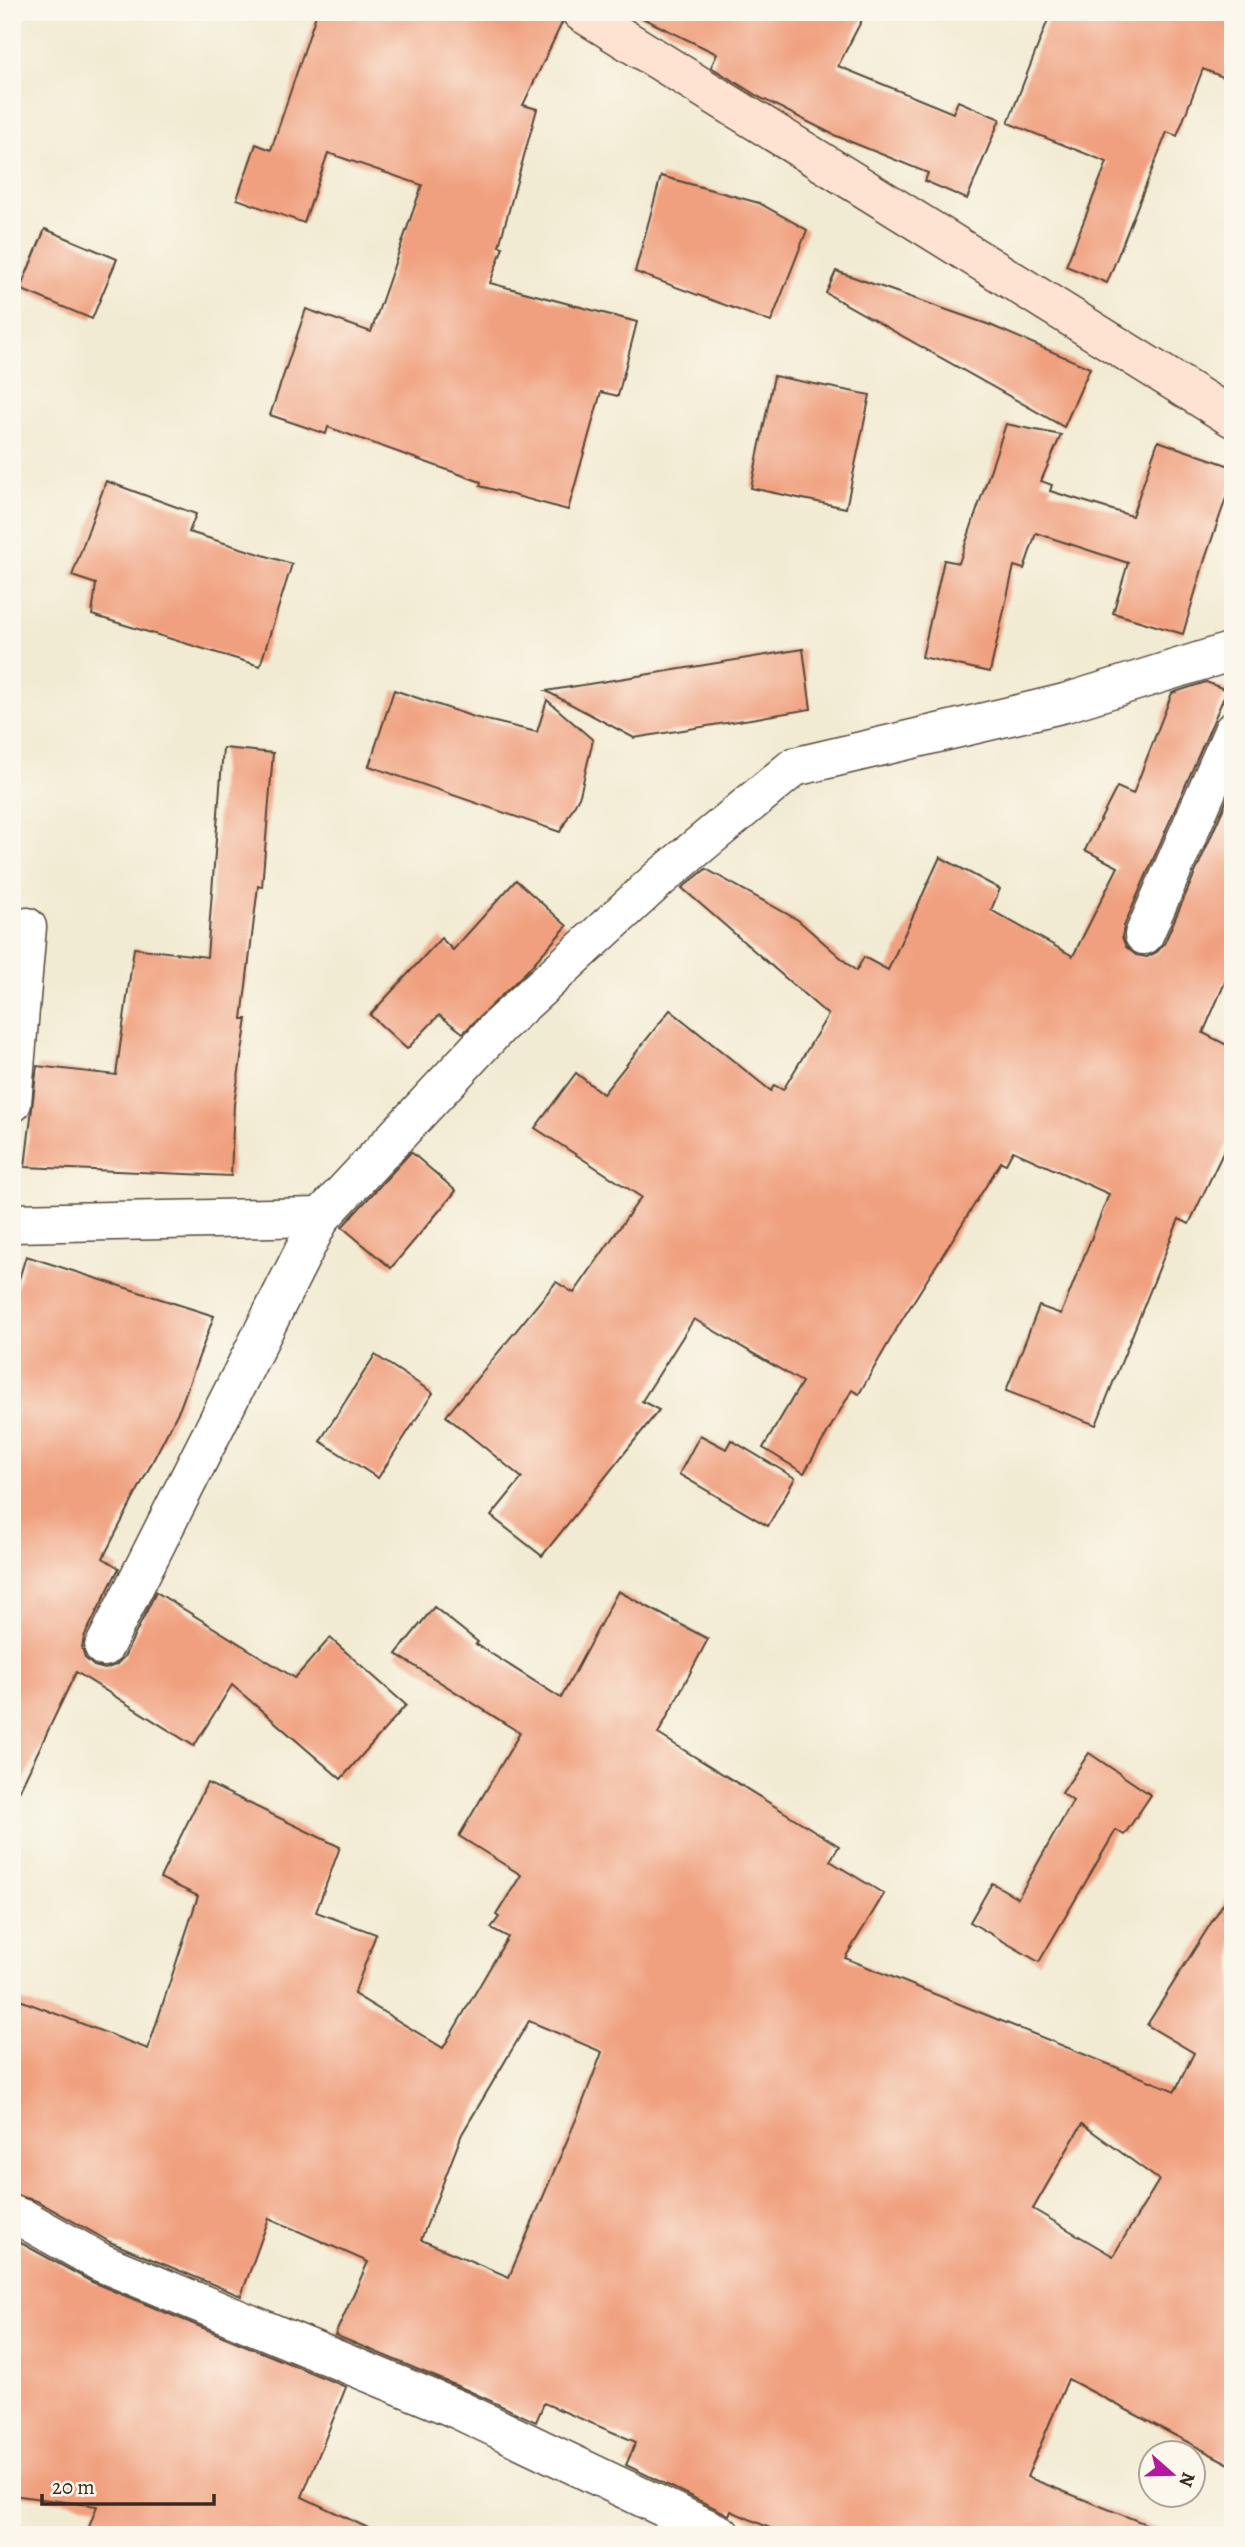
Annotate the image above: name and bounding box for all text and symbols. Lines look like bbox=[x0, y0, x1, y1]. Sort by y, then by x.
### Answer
north arrow bbox=[1136, 2438, 1206, 2508]
scale bar bbox=[42, 2463, 214, 2507]
text: N bbox=[1172, 2469, 1202, 2491]
text: 20 m bbox=[52, 2473, 95, 2501]

